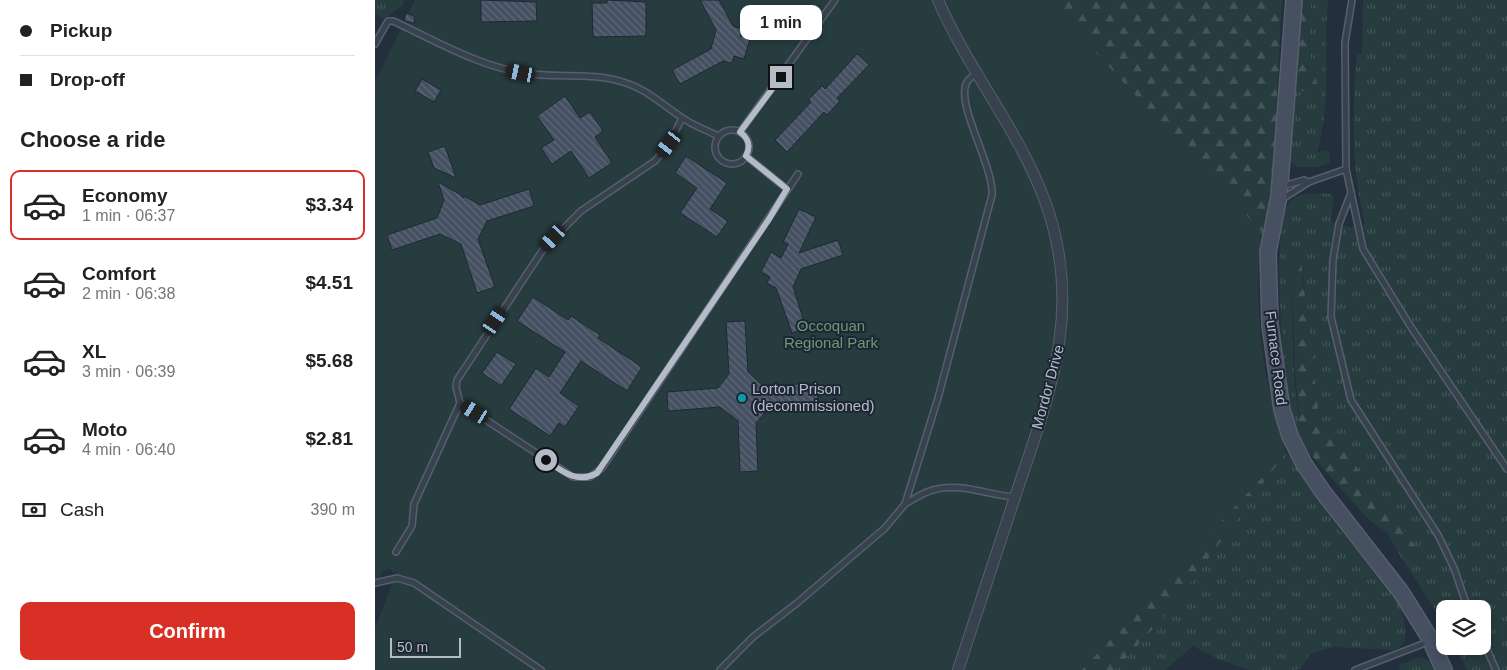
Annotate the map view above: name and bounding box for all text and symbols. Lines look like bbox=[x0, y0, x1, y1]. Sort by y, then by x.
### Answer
callout: 1 min bbox=[740, 5, 822, 40]
text: 1 min bbox=[760, 14, 802, 31]
text: Pickup bbox=[50, 20, 112, 41]
car bbox=[504, 63, 537, 83]
route end bbox=[770, 66, 792, 88]
text: Drop-off bbox=[50, 69, 125, 90]
text: Choose a ride bbox=[20, 127, 165, 152]
car bbox=[653, 128, 684, 160]
icon: car bbox=[22, 183, 67, 228]
text: Economy bbox=[82, 185, 168, 206]
text: $3.34 bbox=[305, 194, 353, 215]
text: 1 min · 06:37 bbox=[82, 207, 175, 224]
car bbox=[537, 222, 568, 254]
icon: car bbox=[22, 261, 67, 306]
text: Comfort bbox=[82, 263, 156, 284]
text: $4.51 bbox=[305, 272, 353, 293]
text: 2 min · 06:38 bbox=[82, 285, 175, 302]
car bbox=[480, 304, 509, 338]
street label: Furnace Road bbox=[1262, 310, 1291, 406]
park label: Occoquan Regional Park bbox=[784, 317, 879, 351]
icon: car bbox=[22, 339, 67, 384]
text: XL bbox=[82, 341, 106, 362]
street label: Mordor Drive bbox=[1028, 343, 1067, 431]
text: $5.68 bbox=[305, 350, 353, 371]
text: 3 min · 06:39 bbox=[82, 363, 175, 380]
place label: Lorton Prison (decommissioned) bbox=[752, 380, 875, 414]
marker: Lorton Prison (decommissioned) bbox=[736, 392, 748, 404]
car bbox=[458, 398, 491, 426]
icon: car bbox=[22, 417, 67, 462]
text: Moto bbox=[82, 419, 127, 440]
text: $2.81 bbox=[305, 428, 353, 449]
text: 4 min · 06:40 bbox=[82, 441, 175, 458]
route start bbox=[535, 449, 557, 471]
icon: cash bbox=[20, 496, 48, 524]
text: Cash bbox=[60, 499, 104, 520]
text: 390 m bbox=[311, 501, 355, 518]
map controls bbox=[1436, 600, 1491, 655]
button: layers bbox=[1436, 600, 1491, 655]
button: Confirm bbox=[20, 602, 355, 660]
scale bar bbox=[390, 635, 461, 658]
text: 50 m bbox=[397, 639, 428, 655]

